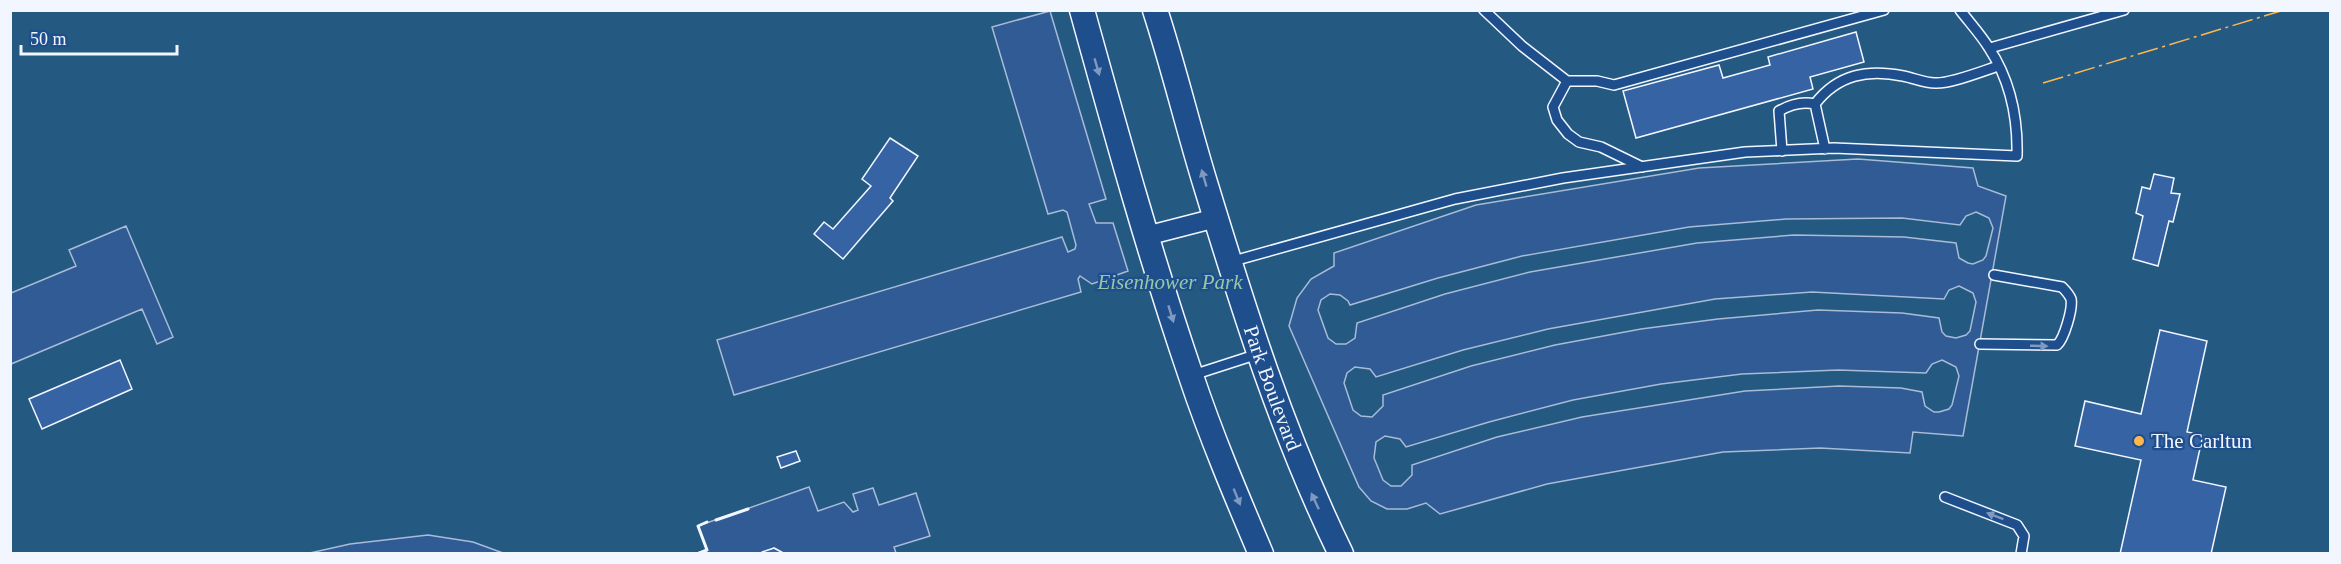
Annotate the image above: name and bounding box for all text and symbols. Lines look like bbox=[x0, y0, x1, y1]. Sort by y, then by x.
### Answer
scale bar bbox=[21, 18, 177, 56]
text: 50 m bbox=[30, 29, 67, 49]
one-way arrow bbox=[1093, 58, 1103, 76]
one-way arrow bbox=[1198, 169, 1208, 187]
park label: Eisenhower Park bbox=[1096, 270, 1243, 294]
one-way arrow bbox=[1167, 305, 1176, 323]
street label: Park Boulevard bbox=[1239, 322, 1306, 455]
one-way arrow bbox=[2029, 341, 2048, 350]
place label: The Carltun bbox=[2151, 429, 2252, 453]
marker: The Carltun bbox=[2132, 434, 2146, 448]
one-way arrow bbox=[1232, 489, 1242, 507]
one-way arrow bbox=[1311, 492, 1320, 509]
one-way arrow bbox=[1986, 511, 2004, 521]

